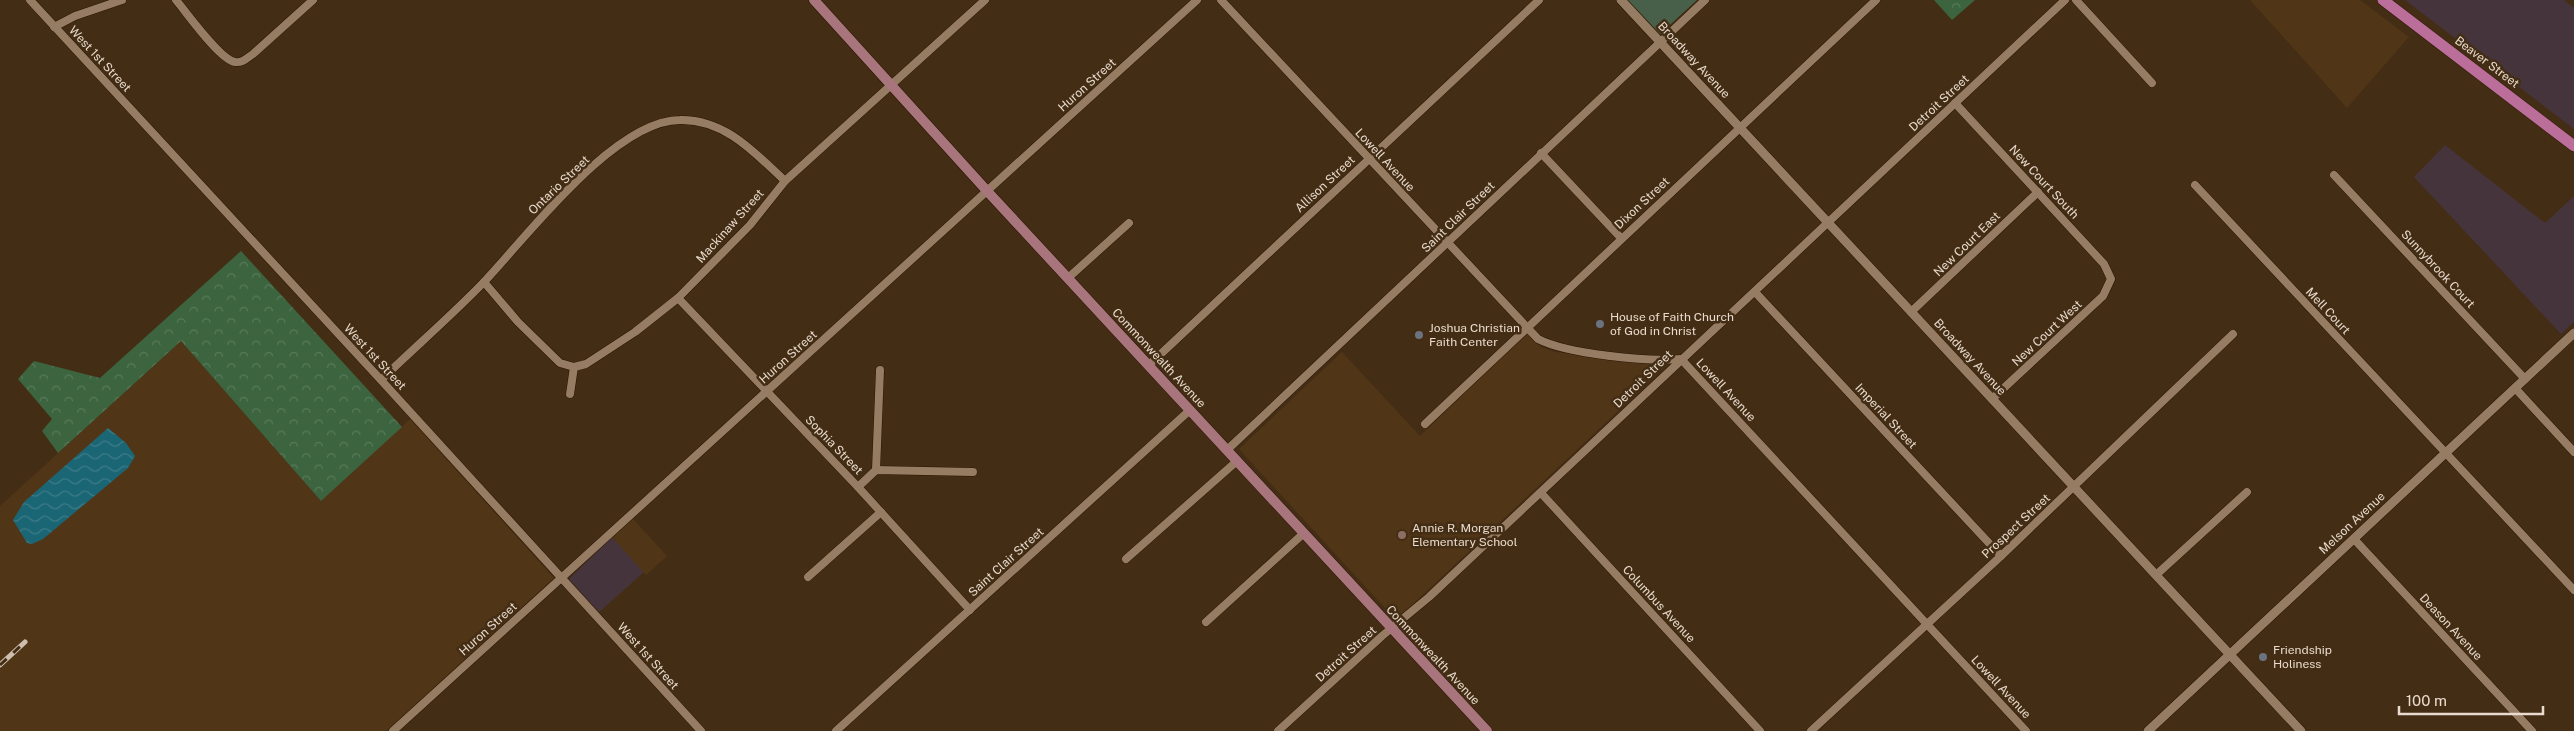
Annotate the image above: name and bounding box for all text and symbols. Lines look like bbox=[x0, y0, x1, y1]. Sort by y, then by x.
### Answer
street label: Broadway Avenue bbox=[1655, 19, 1733, 101]
street label: West 1st Street bbox=[66, 23, 134, 95]
street label: Beaver Street bbox=[2452, 33, 2522, 91]
street label: Huron Street bbox=[1055, 55, 1119, 114]
street label: Detroit Street bbox=[1906, 72, 1972, 134]
street label: Lowell Avenue bbox=[1352, 126, 1418, 194]
street label: New Court South bbox=[2006, 142, 2082, 222]
street label: Ontario Street bbox=[526, 152, 593, 217]
street label: Allison Street bbox=[1292, 153, 1358, 215]
street label: Dixon Street bbox=[1612, 174, 1672, 232]
street label: Saint Clair Street bbox=[1419, 178, 1498, 255]
street label: Mackinaw Street bbox=[693, 186, 767, 266]
street label: New Court East bbox=[1931, 209, 2003, 279]
street label: Sunnybrook Court bbox=[2398, 227, 2478, 311]
street label: Mell Court bbox=[2303, 285, 2353, 337]
street label: New Court West bbox=[2009, 297, 2085, 369]
street label: Commonwealth Avenue bbox=[1109, 305, 1209, 411]
place label: House of Faith Church of God in Christ bbox=[1610, 310, 1734, 338]
street label: Broadway Avenue bbox=[1931, 316, 2009, 398]
marker: House of Faith Church of God in Christ bbox=[1594, 318, 1606, 330]
street label: West 1st Street bbox=[341, 321, 409, 393]
place label: Joshua Christian Faith Center bbox=[1429, 321, 1520, 349]
street label: Huron Street bbox=[756, 327, 820, 386]
marker: Joshua Christian Faith Center bbox=[1413, 329, 1425, 341]
street label: Detroit Street bbox=[1611, 347, 1676, 411]
street label: Lowell Avenue bbox=[1693, 356, 1759, 424]
street label: Imperial Street bbox=[1852, 381, 1920, 452]
street label: Sophia Street bbox=[802, 413, 866, 478]
street label: Melson Avenue bbox=[2316, 489, 2388, 557]
street label: Prospect Street bbox=[1979, 491, 2053, 561]
place label: Annie R. Morgan Elementary School bbox=[1412, 521, 1518, 549]
street label: Saint Clair Street bbox=[966, 524, 1047, 599]
marker: Annie R. Morgan Elementary School bbox=[1396, 529, 1408, 541]
street label: Columbus Avenue bbox=[1620, 563, 1698, 646]
street label: Deason Avenue bbox=[2417, 591, 2485, 663]
street label: Huron Street bbox=[456, 599, 520, 658]
street label: Commonwealth Avenue bbox=[1383, 602, 1483, 708]
street label: West 1st Street bbox=[614, 620, 682, 692]
street label: Detroit Street bbox=[1313, 623, 1379, 685]
place label: Friendship Holiness bbox=[2273, 643, 2332, 671]
marker: Friendship Holiness bbox=[2257, 651, 2269, 663]
street label: Lowell Avenue bbox=[1968, 653, 2034, 721]
scale bar bbox=[2399, 684, 2543, 716]
text: 100 m bbox=[2406, 692, 2447, 709]

